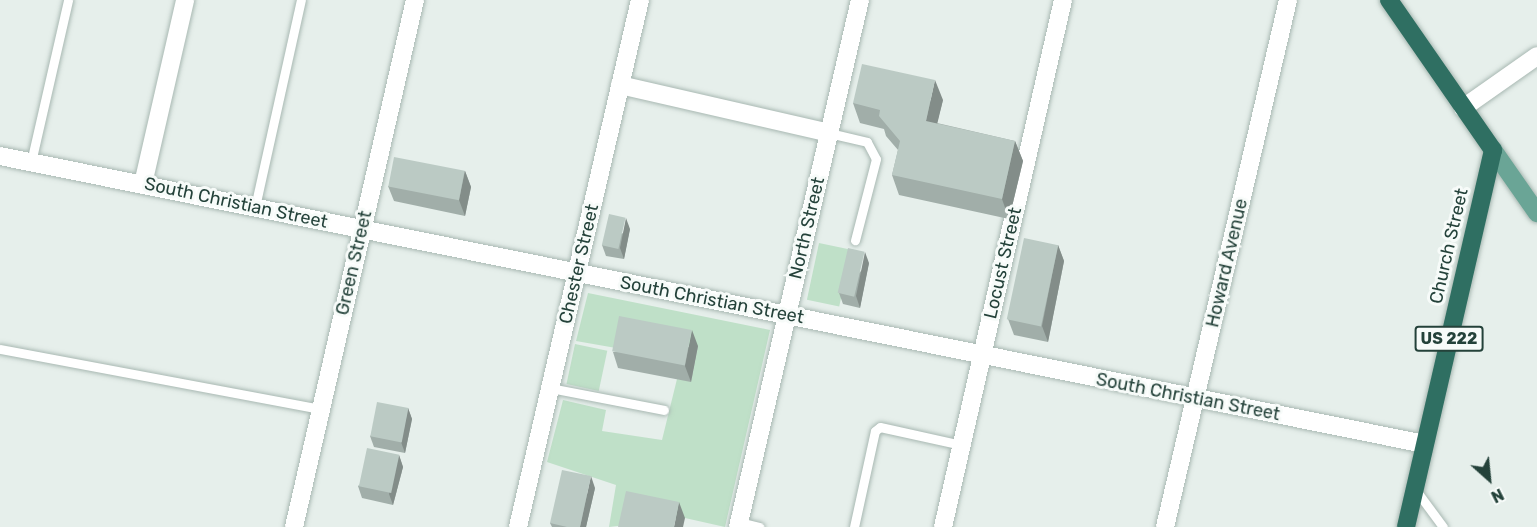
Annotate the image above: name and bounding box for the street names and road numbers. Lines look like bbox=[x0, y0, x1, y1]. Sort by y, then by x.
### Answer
street label: South Christian Street bbox=[142, 173, 330, 233]
street label: North Street bbox=[785, 175, 829, 281]
street label: Church Street bbox=[1425, 186, 1473, 306]
street label: Howard Avenue bbox=[1202, 196, 1252, 330]
street label: Chester Street bbox=[555, 202, 603, 326]
street label: Locust Street bbox=[980, 205, 1026, 321]
street label: Green Street bbox=[332, 209, 376, 317]
street label: South Christian Street bbox=[618, 272, 806, 328]
road number: US 222 bbox=[1414, 326, 1484, 352]
street label: South Christian Street bbox=[1094, 369, 1282, 425]

